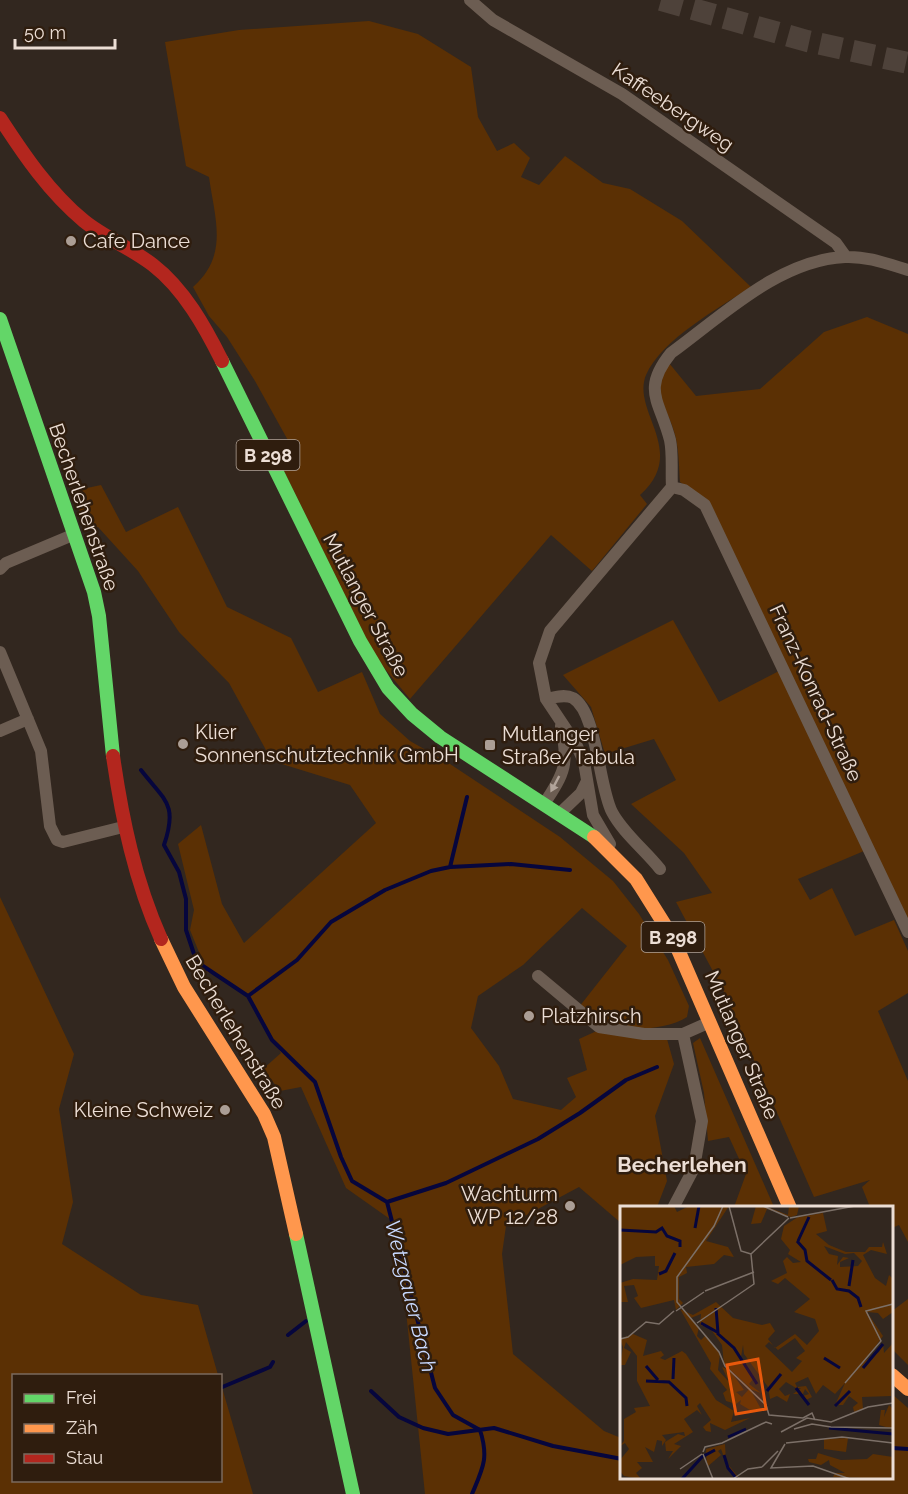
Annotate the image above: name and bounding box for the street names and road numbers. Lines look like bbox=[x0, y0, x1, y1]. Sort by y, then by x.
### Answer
street label: Kaffeebergweg bbox=[608, 57, 738, 157]
street label: Becherlehenstraße bbox=[44, 420, 124, 594]
road number: B 298 bbox=[236, 440, 300, 470]
street label: Mutlanger Straße bbox=[318, 529, 414, 681]
street label: Franz-Konrad-Straße bbox=[764, 601, 868, 785]
road number: B 298 bbox=[642, 922, 704, 952]
street label: Becherlehenstraße bbox=[180, 951, 292, 1114]
street label: Mutlanger Straße bbox=[700, 967, 784, 1123]

